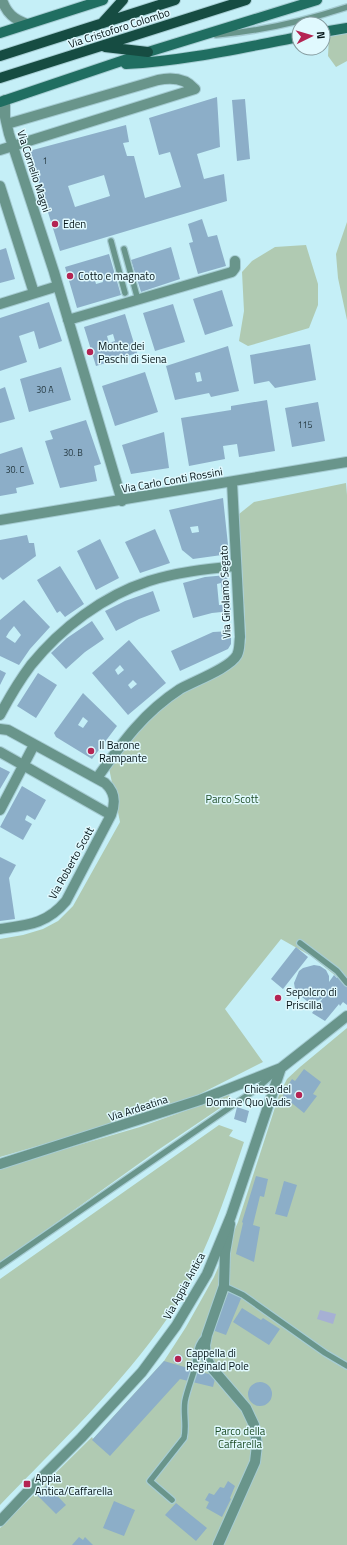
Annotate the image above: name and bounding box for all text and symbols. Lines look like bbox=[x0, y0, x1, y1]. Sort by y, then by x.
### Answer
street label: Via Cristoforo Colombo bbox=[66, 4, 172, 52]
north arrow bbox=[291, 16, 331, 56]
text: N bbox=[313, 31, 329, 40]
street label: Via Cornelio Magni bbox=[13, 128, 55, 214]
house number: 1 bbox=[42, 154, 48, 167]
place label: Eden bbox=[63, 216, 86, 232]
marker: Eden bbox=[50, 219, 60, 229]
place label: Cotto e magnato bbox=[78, 268, 155, 284]
marker: Cotto e magnato bbox=[65, 271, 75, 281]
place label: Monte dei Paschi di Siena bbox=[98, 338, 167, 367]
marker: Monte dei Paschi di Siena bbox=[85, 347, 95, 357]
house number: 30 A bbox=[36, 383, 54, 396]
house number: 115 bbox=[297, 418, 313, 431]
house number: 30. B bbox=[63, 446, 83, 459]
house number: 30. C bbox=[6, 463, 25, 476]
street label: Via Carlo Conti Rossini bbox=[120, 463, 224, 497]
street label: Via Girolamo Segato bbox=[215, 545, 235, 639]
place label: Il Barone Rampante bbox=[99, 737, 148, 766]
marker: Il Barone Rampante bbox=[86, 746, 96, 756]
park label: Parco Scott bbox=[206, 791, 259, 807]
street label: Via Roberto Scott bbox=[44, 824, 98, 902]
place label: Sepolcro di Priscilla bbox=[286, 984, 337, 1013]
marker: Sepolcro di Priscilla bbox=[273, 993, 283, 1003]
place label: Chiesa del Domine Quo Vadis bbox=[206, 1081, 291, 1110]
marker: Chiesa del Domine Quo Vadis bbox=[294, 1090, 304, 1100]
street label: Via Ardeatina bbox=[106, 1091, 170, 1125]
street label: Via Appia Antica bbox=[159, 1249, 209, 1322]
place label: Cappella di Reginald Pole bbox=[186, 1345, 249, 1374]
marker: Cappella di Reginald Pole bbox=[173, 1354, 183, 1364]
park label: Parco della Caffarella bbox=[215, 1423, 266, 1452]
place label: Appia Antica/Caffarella bbox=[35, 1470, 113, 1499]
marker: Appia Antica/Caffarella bbox=[22, 1479, 32, 1489]

